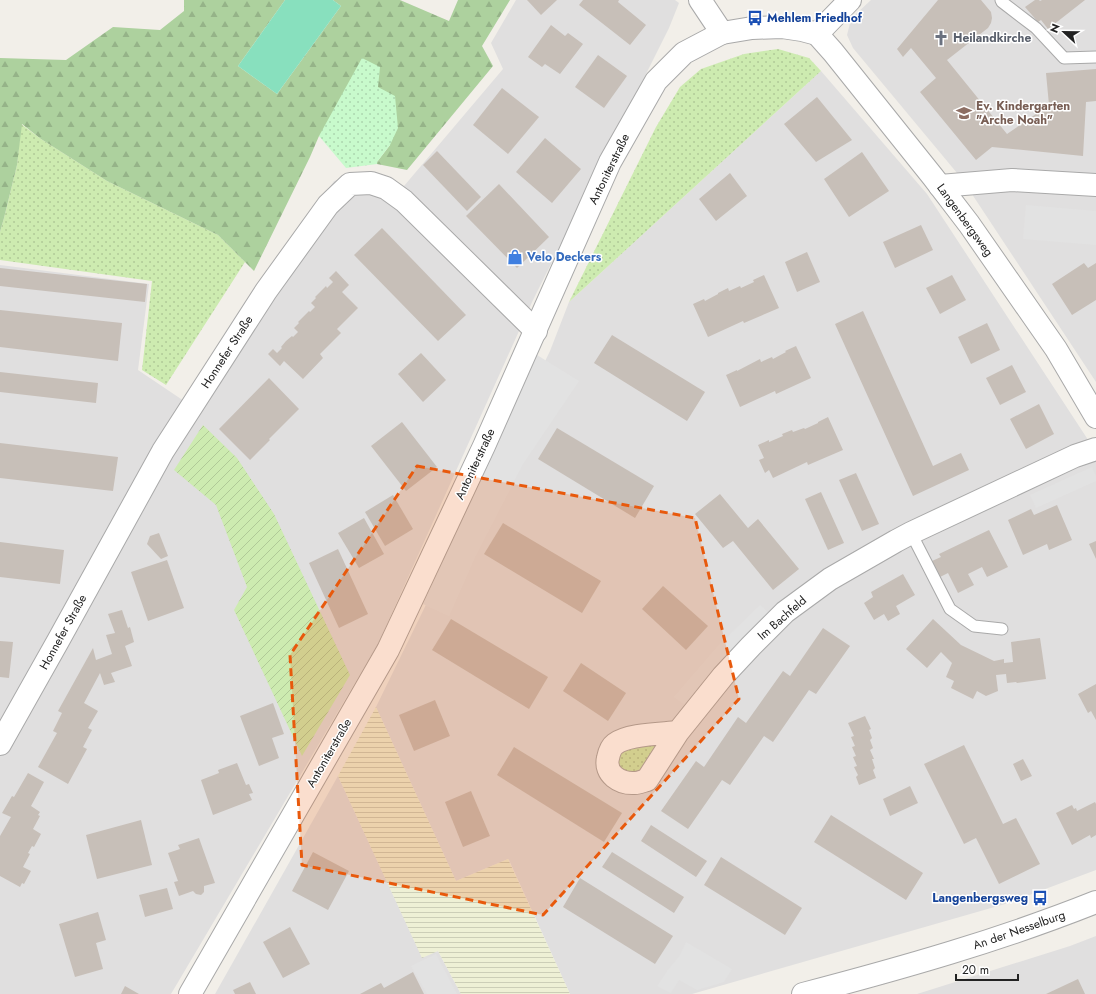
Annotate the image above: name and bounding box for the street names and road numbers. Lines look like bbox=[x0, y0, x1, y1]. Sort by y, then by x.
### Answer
street label: Antoniterstraße bbox=[584, 131, 634, 207]
street label: Langenbergsweg bbox=[932, 180, 998, 260]
street label: Honnefer Straße bbox=[197, 312, 257, 392]
street label: Antoniterstraße bbox=[451, 425, 499, 503]
street label: Honnefer Straße bbox=[35, 591, 91, 673]
street label: Im Bachfeld bbox=[754, 592, 810, 644]
street label: Antoniterstraße bbox=[302, 715, 356, 791]
street label: An der Nesselburg bbox=[970, 906, 1068, 954]

